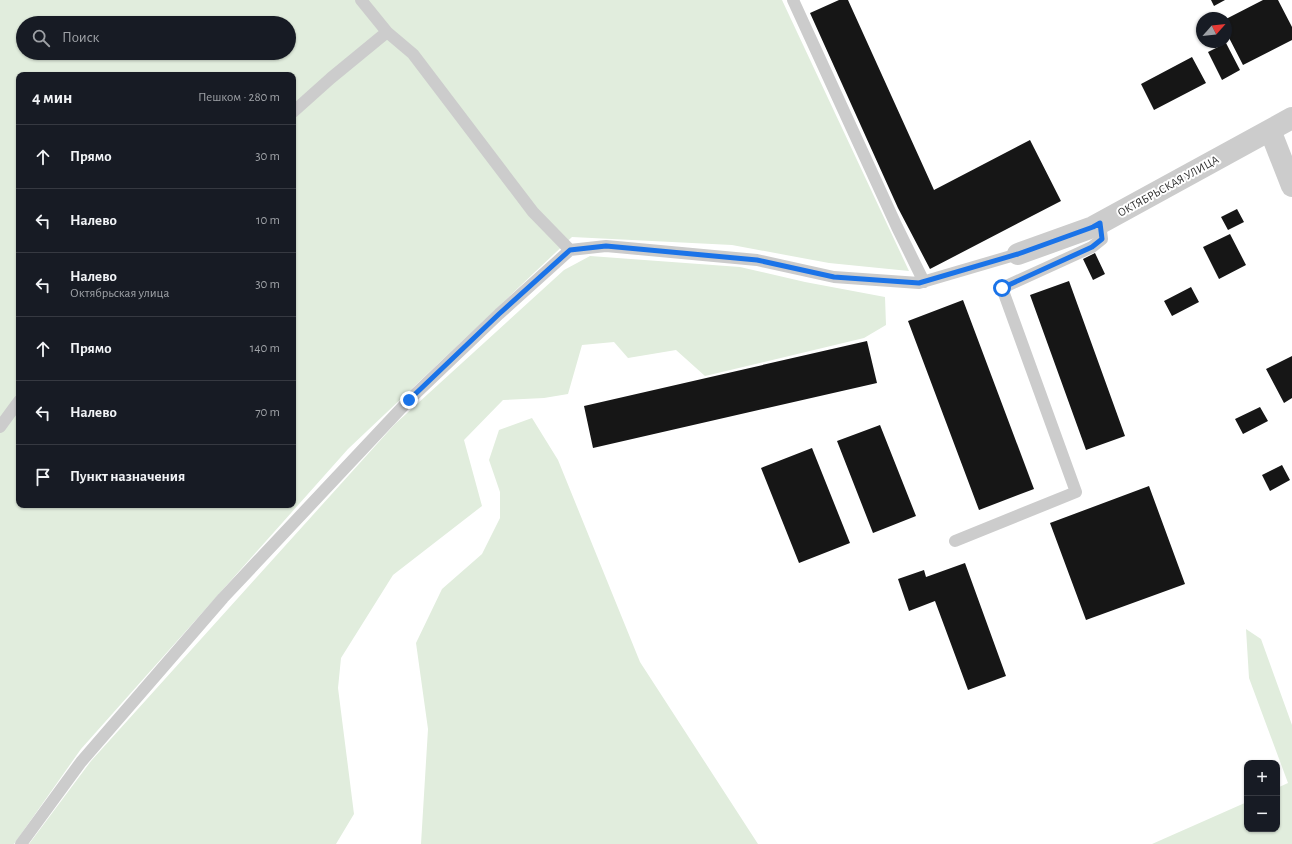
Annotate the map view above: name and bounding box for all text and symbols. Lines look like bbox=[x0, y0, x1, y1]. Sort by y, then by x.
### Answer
north arrow bbox=[1196, 12, 1232, 48]
search box bbox=[16, 16, 296, 60]
icon: search bbox=[30, 27, 52, 49]
text: Поиск bbox=[62, 30, 100, 45]
text: 4 мин bbox=[32, 89, 72, 106]
text: Пешком · 280 m bbox=[198, 91, 280, 104]
icon: ahead bbox=[32, 146, 54, 168]
text: Прямо bbox=[70, 149, 112, 164]
text: 30 m bbox=[255, 150, 280, 163]
street label: ОКТЯБРЬСКАЯ УЛИЦА bbox=[1115, 153, 1221, 219]
icon: left bbox=[32, 210, 54, 232]
text: Налево bbox=[70, 213, 117, 228]
text: 10 m bbox=[256, 214, 280, 227]
text: Налево bbox=[70, 269, 117, 284]
icon: left bbox=[32, 274, 54, 296]
text: 30 m bbox=[255, 278, 280, 291]
route start bbox=[993, 279, 1011, 297]
text: Октябрьская улица bbox=[70, 287, 169, 300]
icon: ahead bbox=[32, 338, 54, 360]
text: Прямо bbox=[70, 341, 112, 356]
text: 140 m bbox=[250, 342, 280, 355]
route end bbox=[400, 391, 418, 409]
icon: left bbox=[32, 402, 54, 424]
text: Налево bbox=[70, 405, 117, 420]
text: 70 m bbox=[255, 406, 280, 419]
icon: arrive bbox=[32, 466, 54, 488]
text: Пункт назначения bbox=[70, 469, 185, 484]
map controls bbox=[1244, 760, 1280, 832]
button: + bbox=[1244, 760, 1280, 796]
button: − bbox=[1244, 796, 1280, 832]

